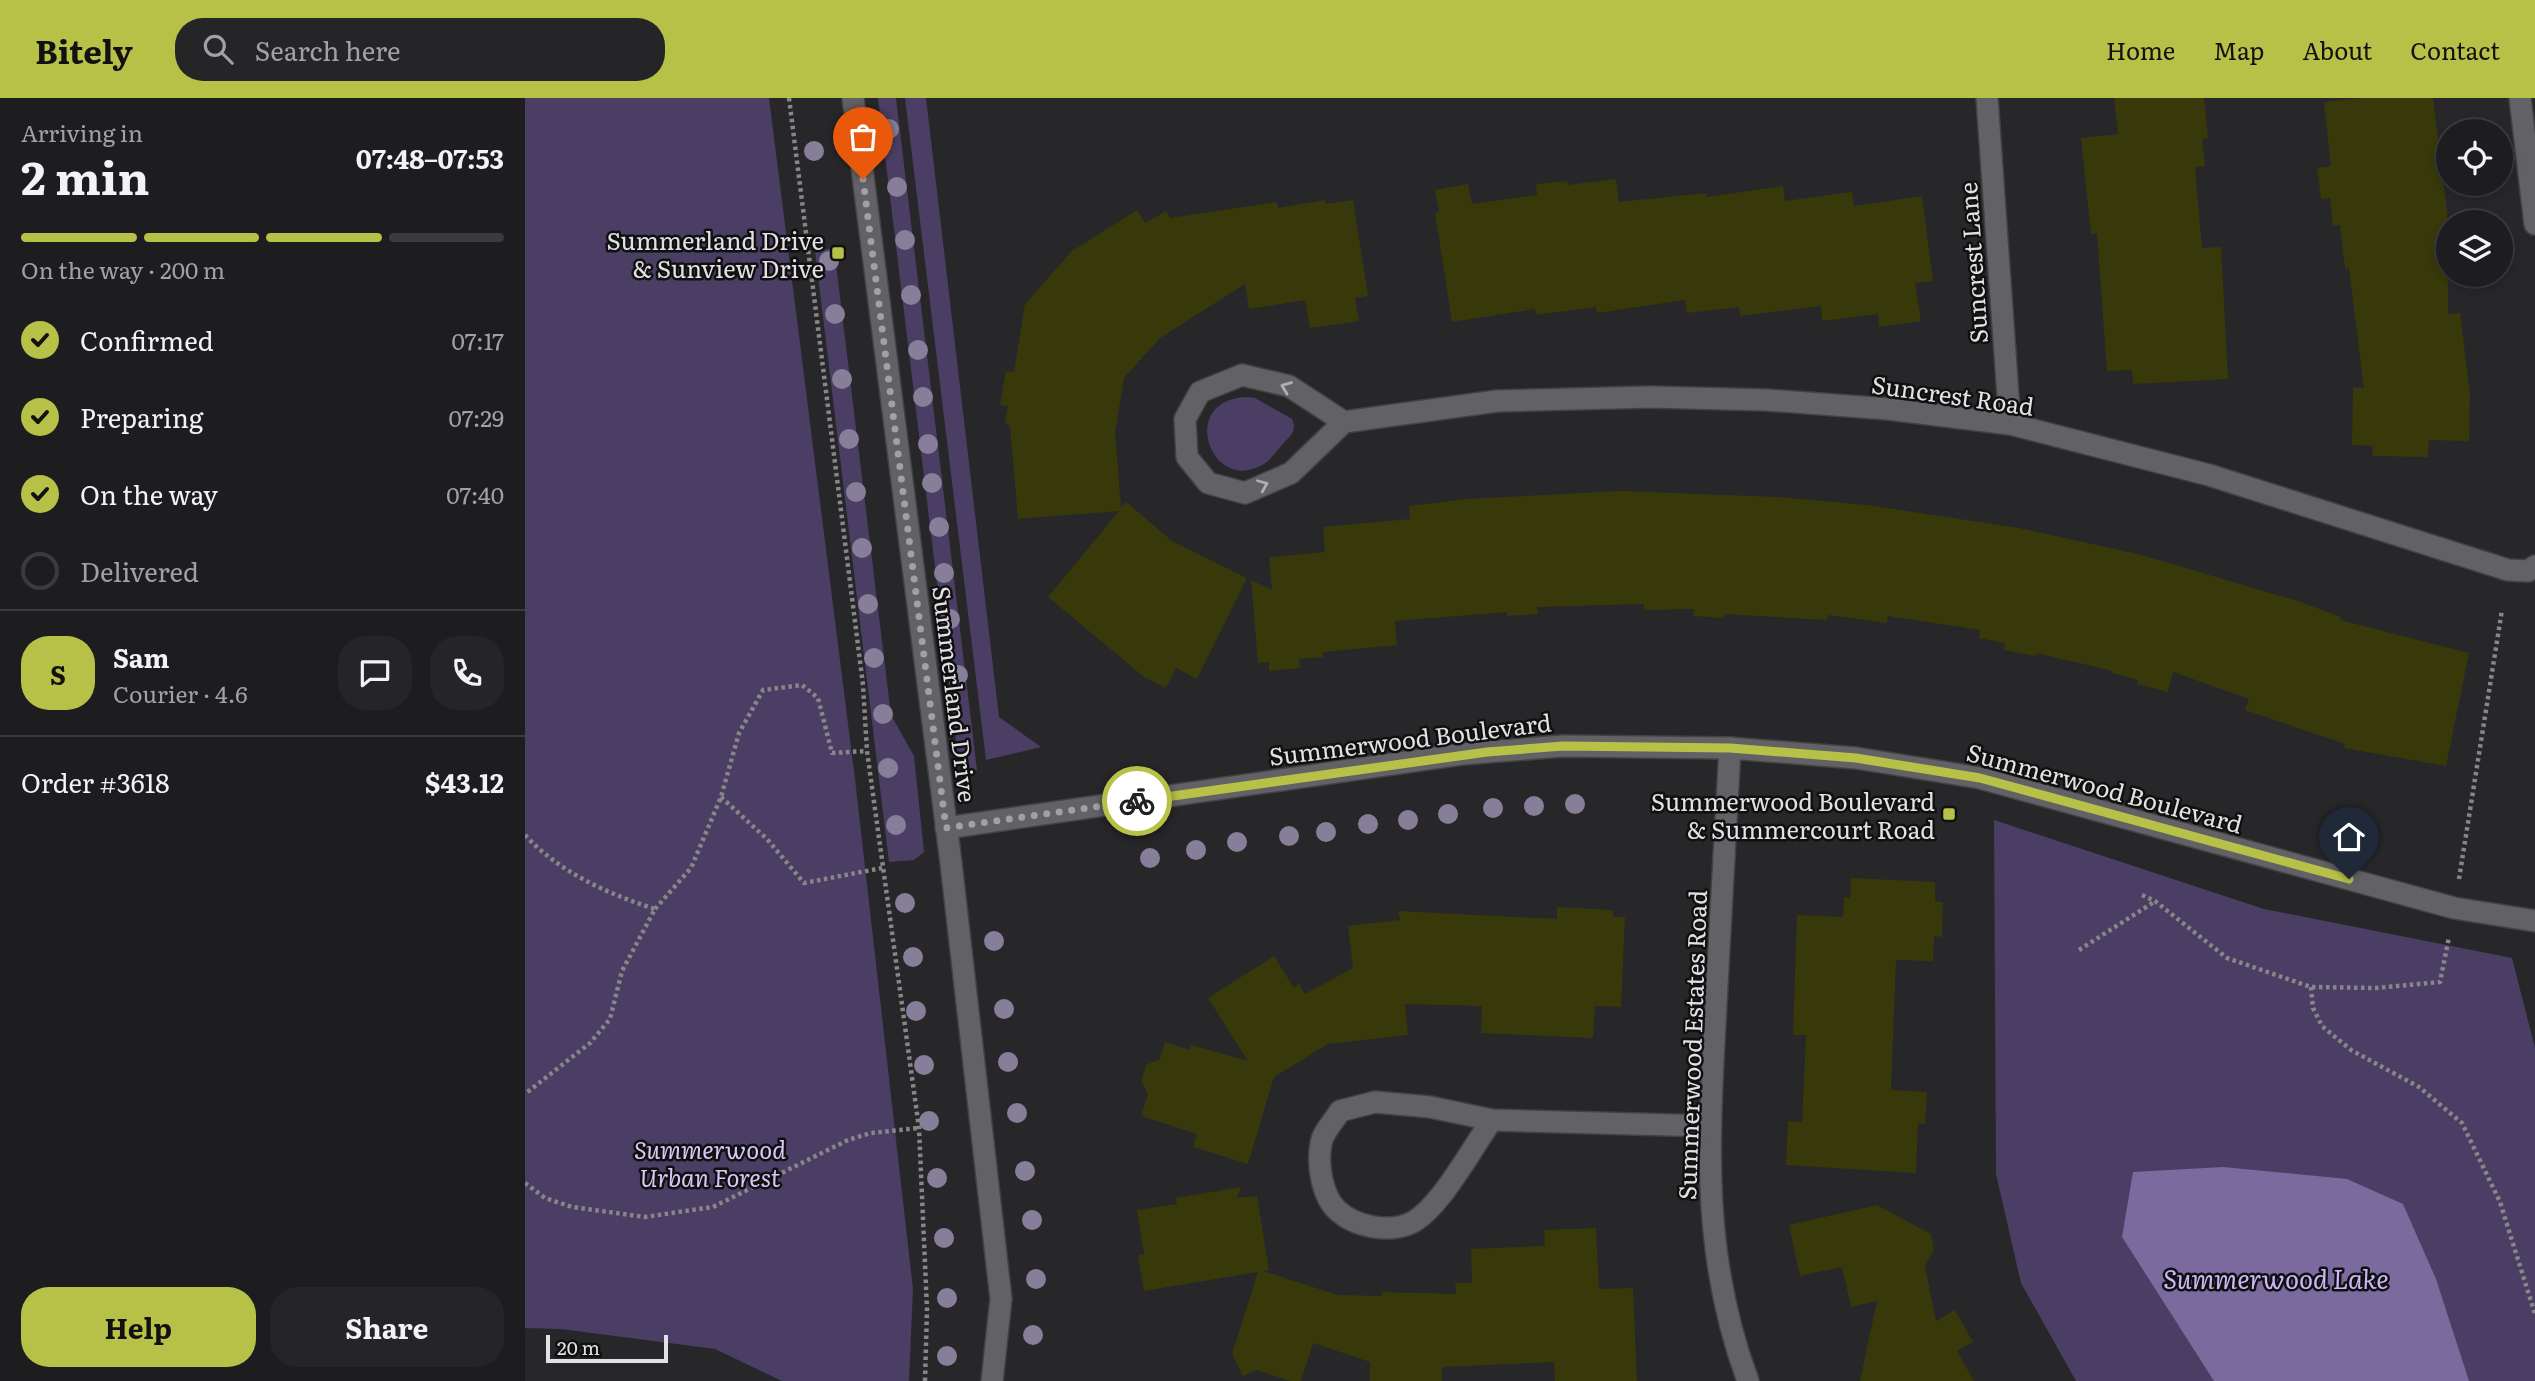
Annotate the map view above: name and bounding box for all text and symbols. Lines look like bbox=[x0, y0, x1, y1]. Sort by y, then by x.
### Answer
search box bbox=[175, 18, 665, 81]
text: Bitely bbox=[35, 25, 133, 74]
icon: search bbox=[199, 30, 237, 68]
text: Search here bbox=[255, 30, 401, 69]
text: Home bbox=[2106, 32, 2175, 67]
text: Map bbox=[2213, 32, 2264, 67]
text: About bbox=[2302, 32, 2372, 67]
text: Contact bbox=[2410, 32, 2500, 67]
pin bbox=[833, 107, 893, 179]
text: Arriving in bbox=[21, 115, 143, 149]
icon: bag bbox=[844, 118, 882, 156]
map controls bbox=[2436, 119, 2513, 287]
button: locate bbox=[2436, 119, 2513, 196]
text: 07:48–07:53 bbox=[356, 138, 504, 177]
text: 2 min bbox=[21, 141, 150, 209]
street label: Suncrest Lane bbox=[1949, 181, 1995, 345]
button: layers bbox=[2436, 210, 2513, 287]
place label: Summerland Drive & Sunview Drive bbox=[606, 222, 824, 285]
marker: Summerland Drive & Sunview Drive bbox=[830, 245, 846, 261]
text: On the way · 200 m bbox=[21, 252, 225, 286]
text: Confirmed bbox=[80, 320, 214, 359]
icon: check bbox=[21, 321, 59, 359]
text: 07:17 bbox=[452, 323, 504, 357]
street label: Suncrest Road bbox=[1870, 365, 2037, 423]
one-way arrow bbox=[1280, 381, 1293, 395]
text: Preparing bbox=[80, 397, 203, 436]
icon: check bbox=[21, 398, 59, 436]
text: 07:29 bbox=[448, 400, 504, 434]
text: On the way bbox=[80, 474, 218, 513]
icon: check bbox=[21, 475, 59, 513]
text: 07:40 bbox=[446, 477, 504, 511]
one-way arrow bbox=[1256, 479, 1268, 493]
text: Delivered bbox=[80, 551, 199, 590]
street label: Summerland Drive bbox=[925, 584, 987, 804]
button: chat bbox=[338, 636, 412, 710]
button: phone bbox=[430, 636, 504, 710]
text: Sam bbox=[113, 637, 169, 676]
text: S bbox=[50, 654, 66, 693]
text: Courier · 4.6 bbox=[113, 676, 248, 710]
street label: Summerwood Boulevard bbox=[1267, 703, 1553, 773]
street label: Summerwood Boulevard bbox=[1963, 733, 2247, 841]
text: Order #3618 bbox=[21, 762, 170, 801]
text: $43.12 bbox=[425, 762, 504, 801]
courier bbox=[1102, 766, 1172, 836]
icon: bike bbox=[1118, 782, 1156, 820]
place label: Summerwood Boulevard & Summercourt Road bbox=[1651, 783, 1935, 846]
marker: Summerwood Boulevard & Summercourt Road bbox=[1941, 806, 1957, 822]
pin bbox=[2319, 807, 2379, 879]
icon: home bbox=[2330, 818, 2368, 856]
street label: Summerwood Estates Road bbox=[1668, 889, 1714, 1201]
park label: Summerwood Urban Forest bbox=[634, 1131, 786, 1194]
water label: Summerwood Lake bbox=[2163, 1258, 2389, 1297]
button: Help bbox=[21, 1287, 256, 1367]
button: Share bbox=[270, 1287, 504, 1367]
scale bar bbox=[546, 1332, 669, 1364]
text: 20 m bbox=[557, 1333, 600, 1361]

